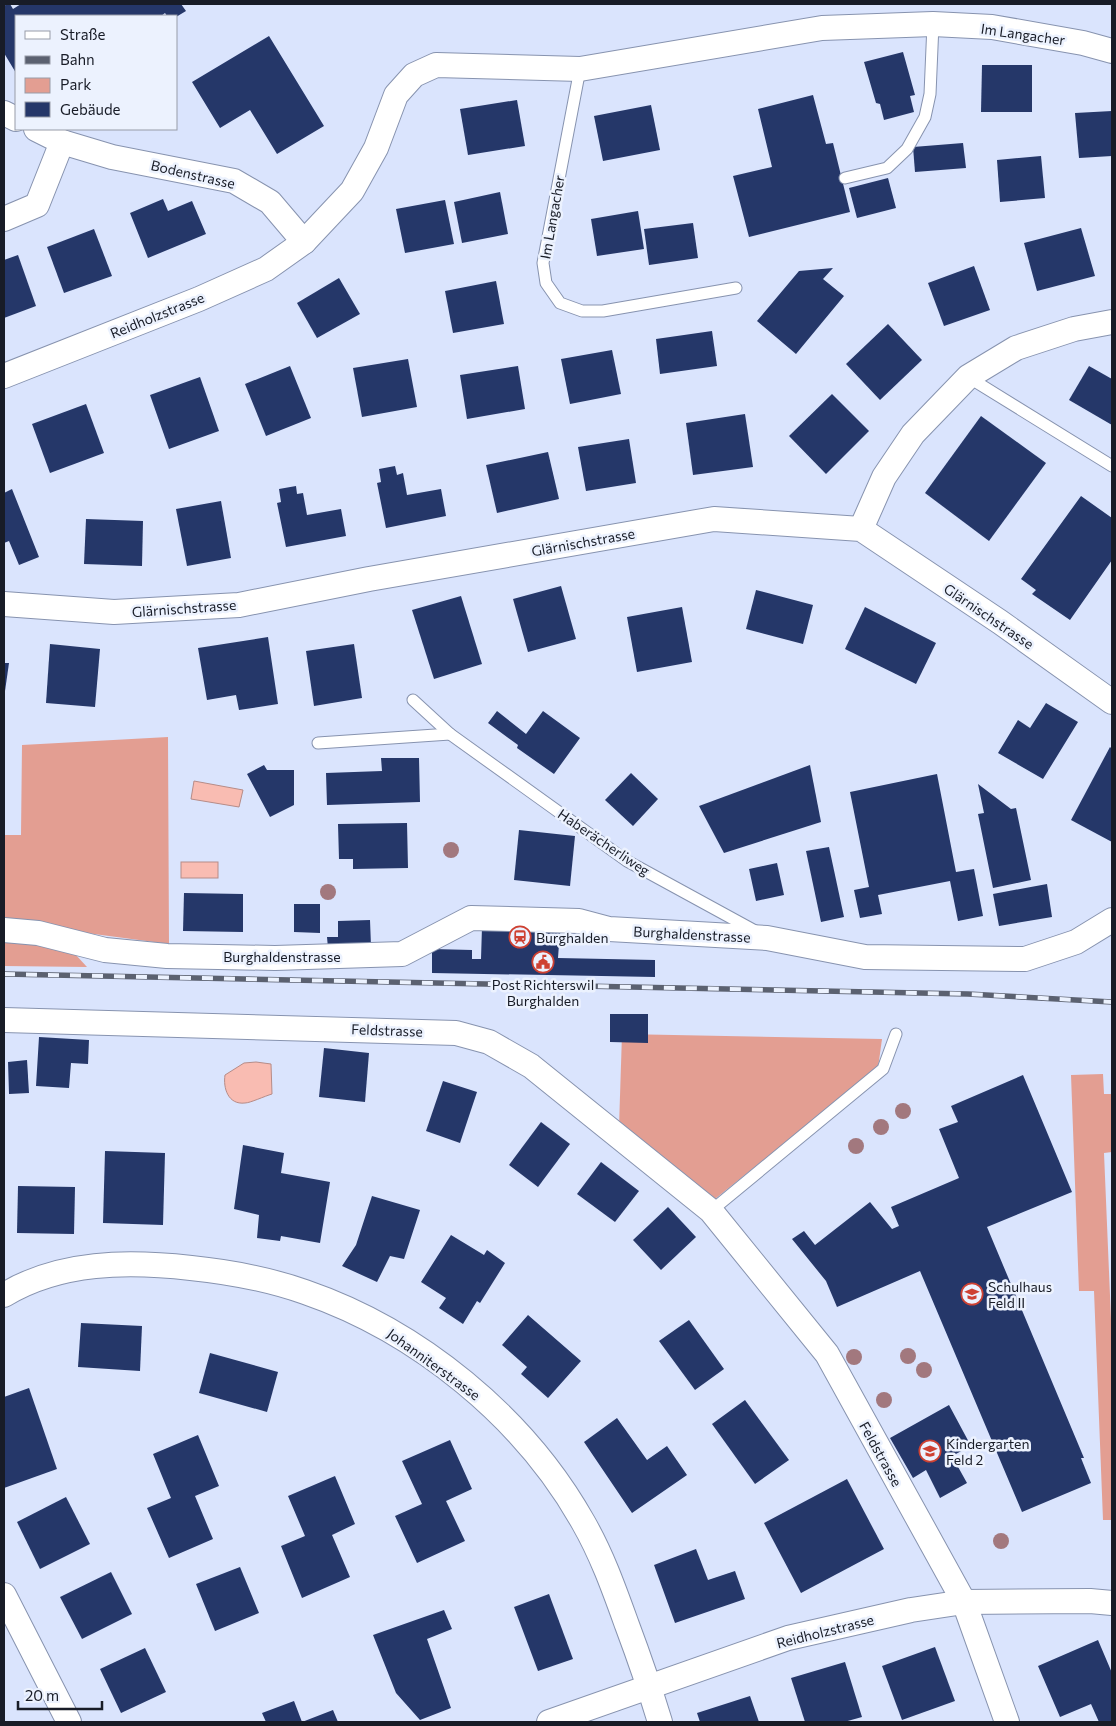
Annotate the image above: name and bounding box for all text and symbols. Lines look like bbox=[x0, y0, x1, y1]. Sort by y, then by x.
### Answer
legend bbox=[15, 15, 178, 130]
street label: Im Langacher bbox=[980, 20, 1067, 48]
text: Straße bbox=[60, 25, 106, 43]
text: Bahn bbox=[60, 50, 95, 68]
text: Park bbox=[60, 75, 91, 93]
text: Gebäude bbox=[60, 100, 121, 118]
street label: Bodenstrasse bbox=[149, 156, 237, 192]
street label: Im Langacher bbox=[536, 173, 568, 260]
street label: Reidholzstrasse bbox=[108, 288, 206, 342]
street label: Glärnischstrasse bbox=[530, 525, 636, 559]
street label: Glärnischstrasse bbox=[941, 580, 1037, 652]
street label: Glärnischstrasse bbox=[131, 596, 237, 620]
street label: Haberächerliweg bbox=[555, 805, 654, 879]
street label: Burghaldenstrasse bbox=[633, 922, 751, 946]
station icon: Burghalden bbox=[508, 925, 532, 949]
place label: Burghalden bbox=[536, 929, 608, 946]
street label: Burghaldenstrasse bbox=[223, 948, 341, 965]
public building icon: Post Richterswil Burghalden bbox=[531, 950, 555, 974]
place label: Post Richterswil Burghalden bbox=[492, 976, 594, 1009]
street label: Feldstrasse bbox=[351, 1020, 423, 1040]
place label: Schulhaus Feld II bbox=[988, 1278, 1052, 1311]
school or university icon: Schulhaus Feld II bbox=[960, 1282, 984, 1306]
street label: Johanniterstrasse bbox=[384, 1325, 484, 1403]
street label: Feldstrasse bbox=[856, 1419, 906, 1489]
place label: Kindergarten Feld 2 bbox=[946, 1435, 1030, 1468]
school or university icon: Kindergarten Feld 2 bbox=[918, 1439, 942, 1463]
street label: Reidholzstrasse bbox=[775, 1611, 875, 1651]
scale bar bbox=[18, 1678, 101, 1710]
text: 20 m bbox=[25, 1686, 59, 1704]

